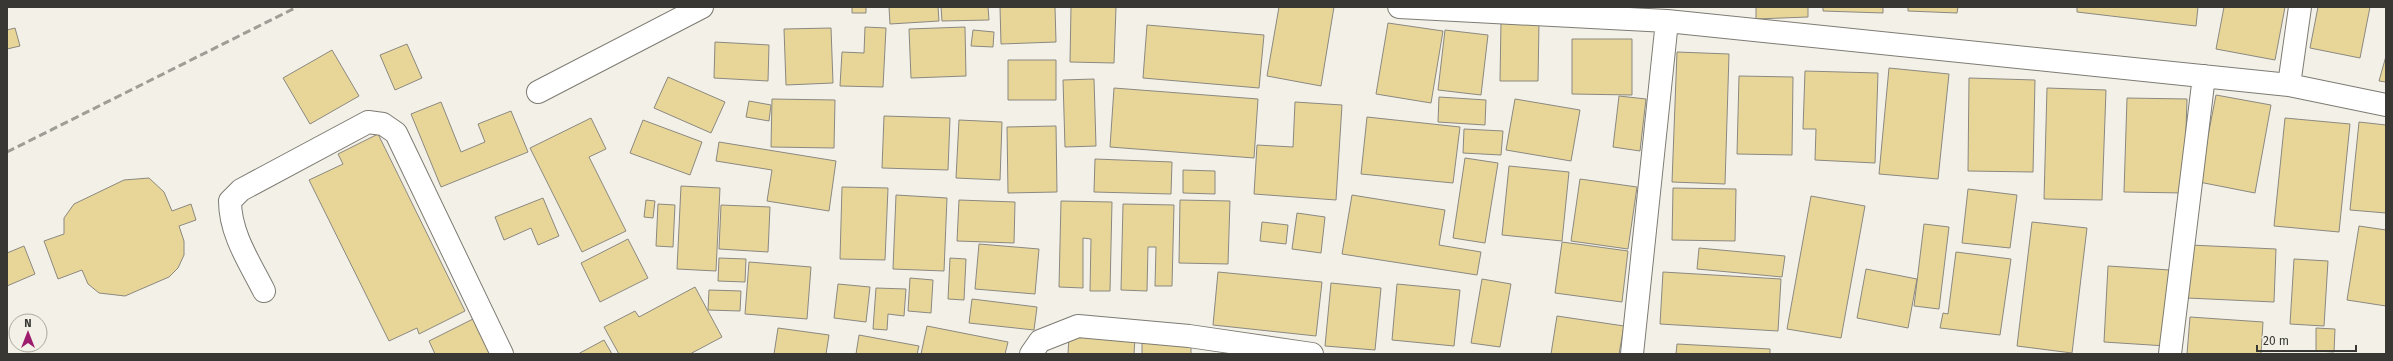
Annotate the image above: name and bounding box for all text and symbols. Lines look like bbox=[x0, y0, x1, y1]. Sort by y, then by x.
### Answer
north arrow bbox=[8, 313, 48, 353]
text: N bbox=[24, 317, 32, 330]
scale bar bbox=[2257, 327, 2356, 353]
text: 20 m bbox=[2263, 334, 2289, 348]

